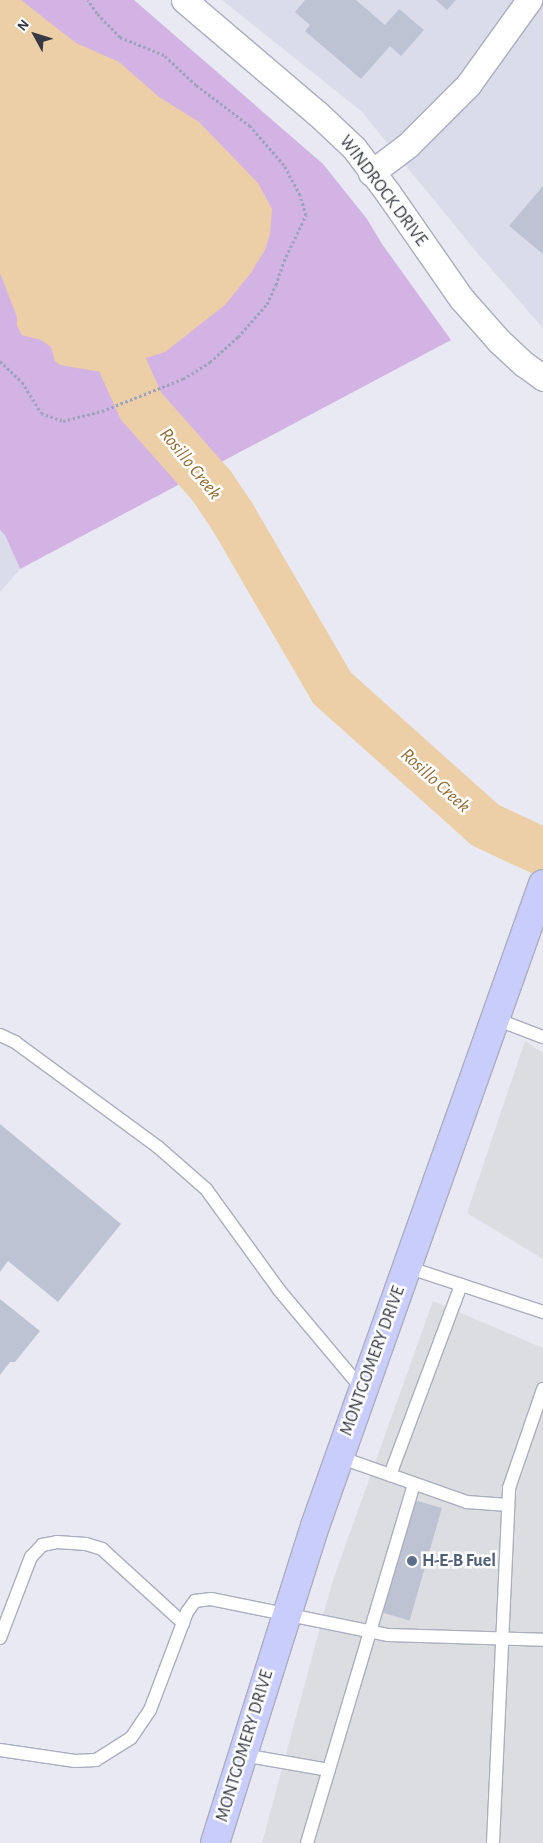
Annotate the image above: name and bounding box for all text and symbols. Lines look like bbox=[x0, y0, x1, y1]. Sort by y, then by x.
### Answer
north arrow bbox=[10, 10, 60, 60]
text: N bbox=[15, 17, 32, 34]
street label: WINDROCK DRIVE bbox=[334, 131, 432, 251]
water label: Rosillo Creek bbox=[154, 424, 226, 504]
water label: Rosillo Creek bbox=[396, 744, 474, 818]
street label: MONTGOMERY DRIVE bbox=[336, 1283, 410, 1439]
place label: H-E-B Fuel bbox=[422, 1550, 496, 1572]
marker: H-E-B Fuel bbox=[406, 1555, 418, 1567]
street label: MONTGOMERY DRIVE bbox=[212, 1667, 278, 1825]

